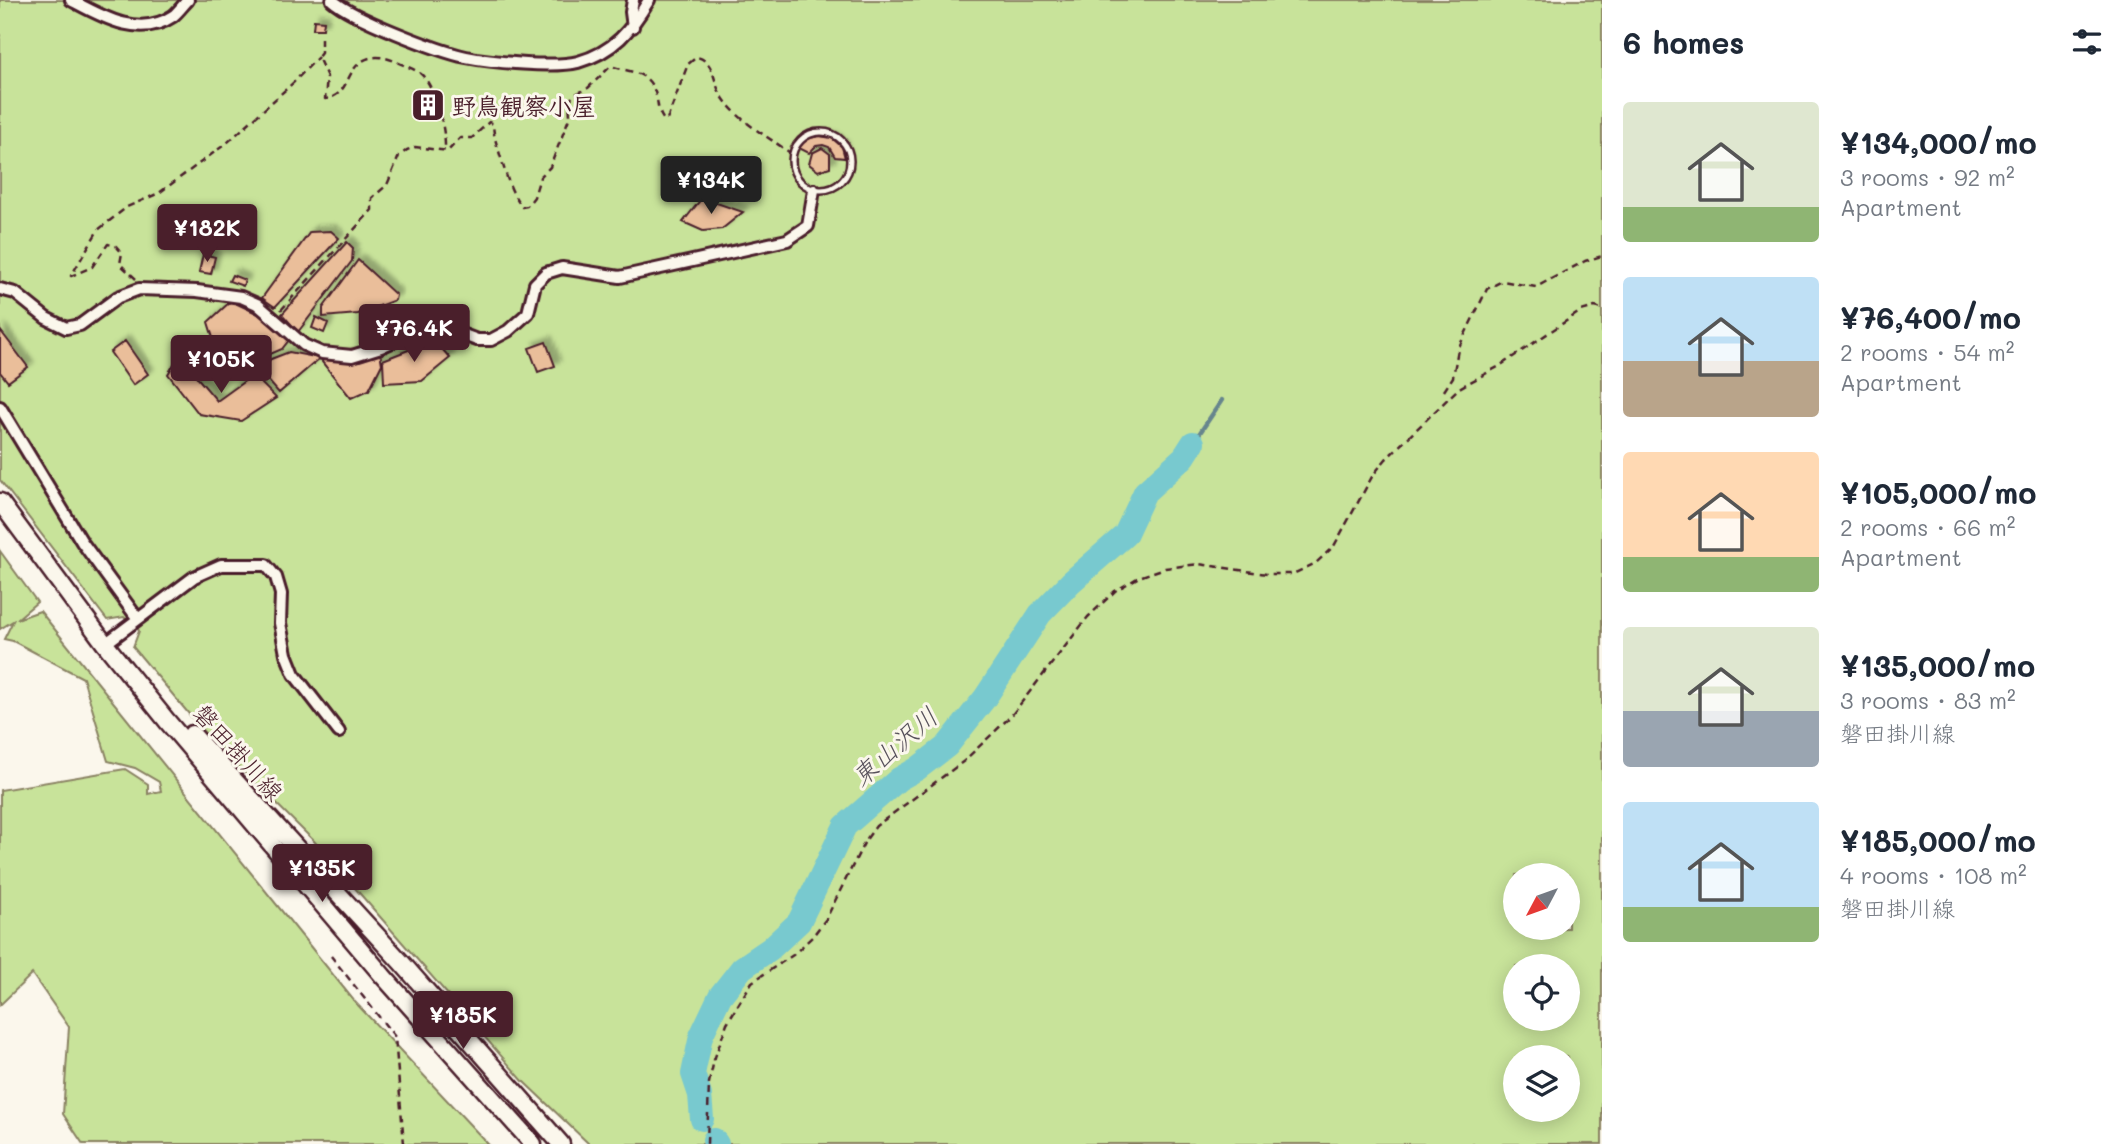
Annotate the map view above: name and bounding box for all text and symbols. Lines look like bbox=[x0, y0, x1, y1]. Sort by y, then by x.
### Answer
text: 6 homes bbox=[1623, 22, 1744, 62]
icon: filters bbox=[2068, 23, 2106, 61]
building icon: 野鳥観察小屋 bbox=[409, 86, 447, 124]
place label: 野鳥観察小屋 bbox=[452, 90, 596, 121]
text: ¥134,000/mo bbox=[1840, 122, 2037, 162]
icon: home bbox=[1679, 130, 1763, 214]
pin: ¥134K bbox=[662, 156, 760, 216]
text: 3 rooms · 92 m² bbox=[1840, 162, 2015, 192]
text: ¥134K bbox=[677, 164, 745, 194]
text: Apartment bbox=[1840, 192, 1962, 222]
pin: ¥182K bbox=[158, 204, 256, 264]
text: ¥182K bbox=[173, 212, 241, 242]
text: ¥76,400/mo bbox=[1840, 297, 2021, 337]
pin: ¥76.4K bbox=[357, 304, 471, 364]
icon: home bbox=[1679, 305, 1763, 389]
text: ¥76.4K bbox=[375, 312, 453, 342]
pin: ¥105K bbox=[172, 336, 270, 395]
text: 2 rooms · 54 m² bbox=[1840, 337, 2015, 367]
text: ¥105K bbox=[187, 343, 255, 373]
text: Apartment bbox=[1840, 367, 1962, 397]
text: ¥105,000/mo bbox=[1840, 472, 2036, 512]
icon: home bbox=[1679, 480, 1763, 564]
text: 2 rooms · 66 m² bbox=[1840, 512, 2015, 542]
text: Apartment bbox=[1840, 542, 1962, 572]
text: ¥135,000/mo bbox=[1840, 645, 2035, 685]
icon: home bbox=[1679, 655, 1763, 739]
text: 3 rooms · 83 m² bbox=[1840, 685, 2016, 715]
street label: 磐田掛川線 bbox=[187, 697, 291, 807]
water label: 東山沢川 bbox=[844, 699, 944, 793]
text: 磐田掛川線 bbox=[1840, 718, 1955, 748]
text: ¥185,000/mo bbox=[1840, 820, 2036, 860]
icon: home bbox=[1679, 830, 1763, 914]
pin: ¥135K bbox=[273, 844, 371, 904]
text: ¥135K bbox=[288, 852, 356, 882]
text: 4 rooms · 108 m² bbox=[1840, 860, 2027, 890]
north arrow bbox=[1503, 863, 1580, 940]
map controls bbox=[1503, 863, 1580, 1122]
text: 磐田掛川線 bbox=[1840, 893, 1955, 923]
button: locate bbox=[1503, 954, 1580, 1031]
pin: ¥185K bbox=[414, 992, 512, 1051]
text: ¥185K bbox=[429, 999, 497, 1029]
button: layers bbox=[1503, 1045, 1580, 1122]

